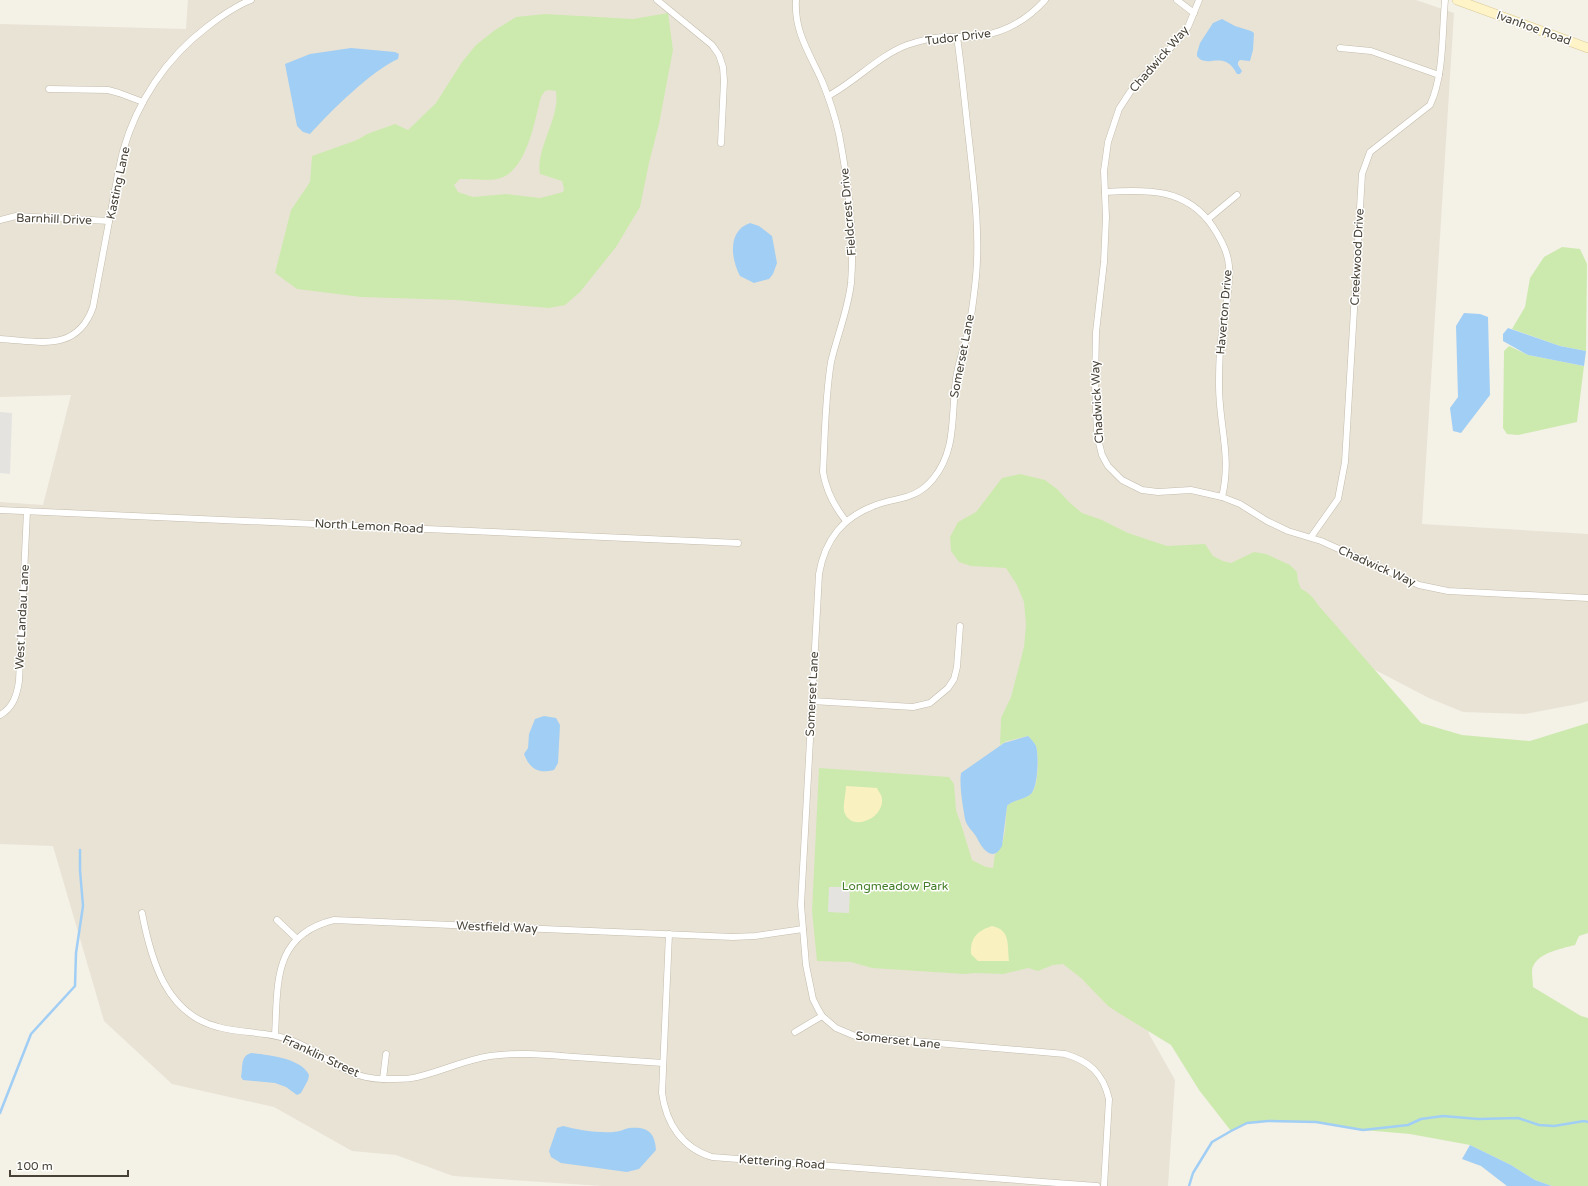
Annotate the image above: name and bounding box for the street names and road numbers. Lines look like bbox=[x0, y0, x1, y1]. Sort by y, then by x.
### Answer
street label: Ivanhoe Road bbox=[1495, 8, 1573, 48]
street label: Chadwick Way bbox=[1126, 23, 1192, 95]
street label: Tudor Drive bbox=[924, 26, 992, 48]
street label: Kasting Lane bbox=[103, 145, 133, 221]
street label: Fieldcrest Drive bbox=[837, 167, 859, 256]
street label: Creekwood Drive bbox=[1347, 208, 1367, 306]
street label: Barnhill Drive bbox=[16, 211, 92, 227]
street label: Haverton Drive bbox=[1213, 269, 1235, 355]
street label: Somerset Lane bbox=[947, 313, 977, 399]
street label: Chadwick Way bbox=[1088, 360, 1106, 444]
street label: North Lemon Road bbox=[314, 516, 424, 536]
street label: Chadwick Way bbox=[1336, 543, 1418, 590]
street label: West Landau Lane bbox=[12, 564, 32, 670]
street label: Somerset Lane bbox=[803, 651, 821, 737]
street label: Westfield Way bbox=[456, 919, 539, 935]
street label: Somerset Lane bbox=[855, 1029, 941, 1051]
street label: Franklin Street bbox=[280, 1032, 362, 1080]
street label: Kettering Road bbox=[738, 1152, 826, 1172]

